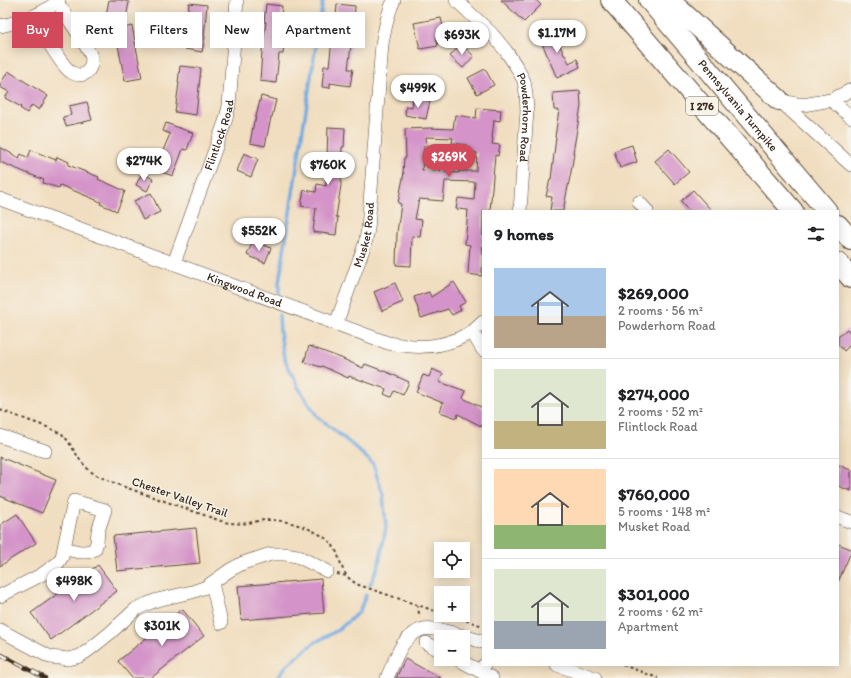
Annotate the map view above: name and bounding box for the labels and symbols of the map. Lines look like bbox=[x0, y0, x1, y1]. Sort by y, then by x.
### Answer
pin: $1.17M bbox=[524, 20, 590, 54]
pin: $693K bbox=[434, 22, 490, 56]
street label: Pennsylvania Turnpike bbox=[695, 57, 781, 154]
street label: Powderhorn Road bbox=[514, 70, 534, 163]
pin: $499K bbox=[390, 75, 446, 109]
road number: I 276 bbox=[686, 97, 718, 115]
street label: Flintlock Road bbox=[201, 99, 236, 172]
pin: $269K bbox=[421, 144, 477, 178]
pin: $274K bbox=[116, 148, 172, 182]
pin: $760K bbox=[300, 152, 356, 186]
street label: Musket Road bbox=[350, 201, 377, 269]
pin: $552K bbox=[231, 218, 287, 252]
street label: Kingwood Road bbox=[205, 269, 285, 310]
street label: Chester Valley Trail bbox=[130, 474, 230, 520]
pin: $498K bbox=[46, 568, 102, 602]
pin: $301K bbox=[134, 613, 190, 647]

